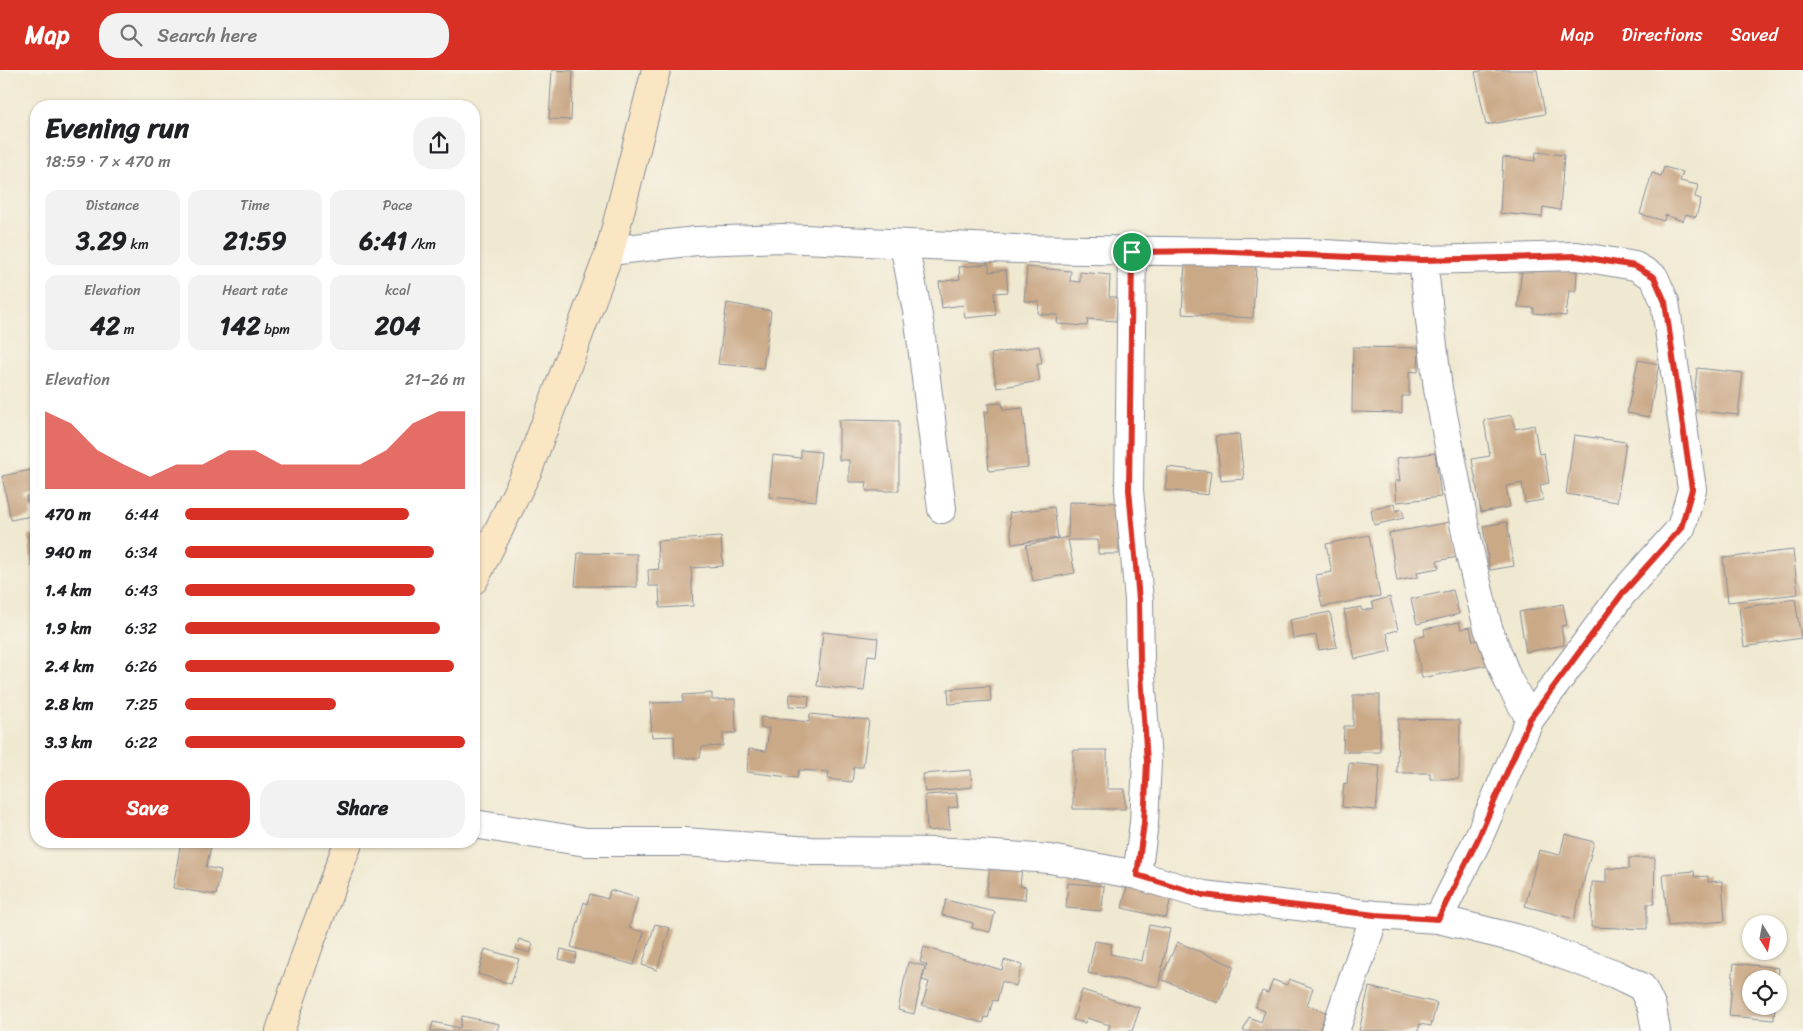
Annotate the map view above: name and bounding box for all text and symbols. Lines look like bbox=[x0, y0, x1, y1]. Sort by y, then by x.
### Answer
search box bbox=[99, 13, 449, 58]
text: Map bbox=[25, 14, 69, 56]
text: Search here bbox=[157, 19, 257, 52]
text: Map bbox=[1561, 19, 1594, 51]
text: Directions bbox=[1622, 19, 1703, 51]
text: Saved bbox=[1731, 19, 1778, 51]
icon: search bbox=[117, 21, 145, 49]
text: Evening run bbox=[45, 103, 189, 152]
button: share bbox=[413, 117, 465, 169]
text: 18:59 · 7 × 470 m bbox=[45, 147, 171, 176]
text: Distance bbox=[86, 193, 139, 218]
text: Time bbox=[240, 193, 270, 218]
text: Pace bbox=[383, 193, 413, 218]
text: 3.29 bbox=[76, 218, 127, 263]
text: 21:59 bbox=[223, 218, 287, 263]
text: 6:41 bbox=[359, 218, 407, 263]
pin bbox=[1111, 231, 1153, 273]
text: km bbox=[127, 232, 149, 257]
text: /km bbox=[407, 232, 436, 257]
icon: arrive bbox=[1118, 238, 1146, 266]
text: Elevation bbox=[84, 278, 141, 303]
text: Heart rate bbox=[222, 278, 288, 303]
text: kcal bbox=[385, 278, 410, 303]
text: 42 bbox=[90, 303, 120, 348]
text: 142 bbox=[220, 303, 261, 348]
text: 204 bbox=[375, 303, 421, 348]
text: m bbox=[120, 317, 135, 342]
text: bpm bbox=[261, 317, 290, 342]
text: Elevation bbox=[45, 365, 110, 394]
text: 21–26 m bbox=[405, 365, 465, 394]
text: 470 m bbox=[45, 500, 91, 529]
text: 6:44 bbox=[125, 500, 159, 529]
text: 940 m bbox=[45, 538, 91, 567]
text: 6:34 bbox=[125, 538, 158, 567]
text: 1.4 km bbox=[45, 576, 92, 605]
text: 6:43 bbox=[125, 576, 158, 605]
text: 1.9 km bbox=[45, 614, 91, 643]
text: 6:32 bbox=[125, 614, 157, 643]
text: 2.4 km bbox=[45, 652, 94, 681]
text: 6:26 bbox=[125, 652, 157, 681]
text: 2.8 km bbox=[45, 690, 94, 719]
text: 7:25 bbox=[125, 690, 158, 719]
text: 3.3 km bbox=[45, 728, 92, 757]
text: 6:22 bbox=[125, 728, 157, 757]
button: Save bbox=[45, 780, 250, 838]
button: Share bbox=[260, 780, 465, 838]
north arrow bbox=[1742, 915, 1788, 960]
map controls bbox=[1742, 915, 1787, 1015]
button: locate bbox=[1742, 970, 1787, 1015]

